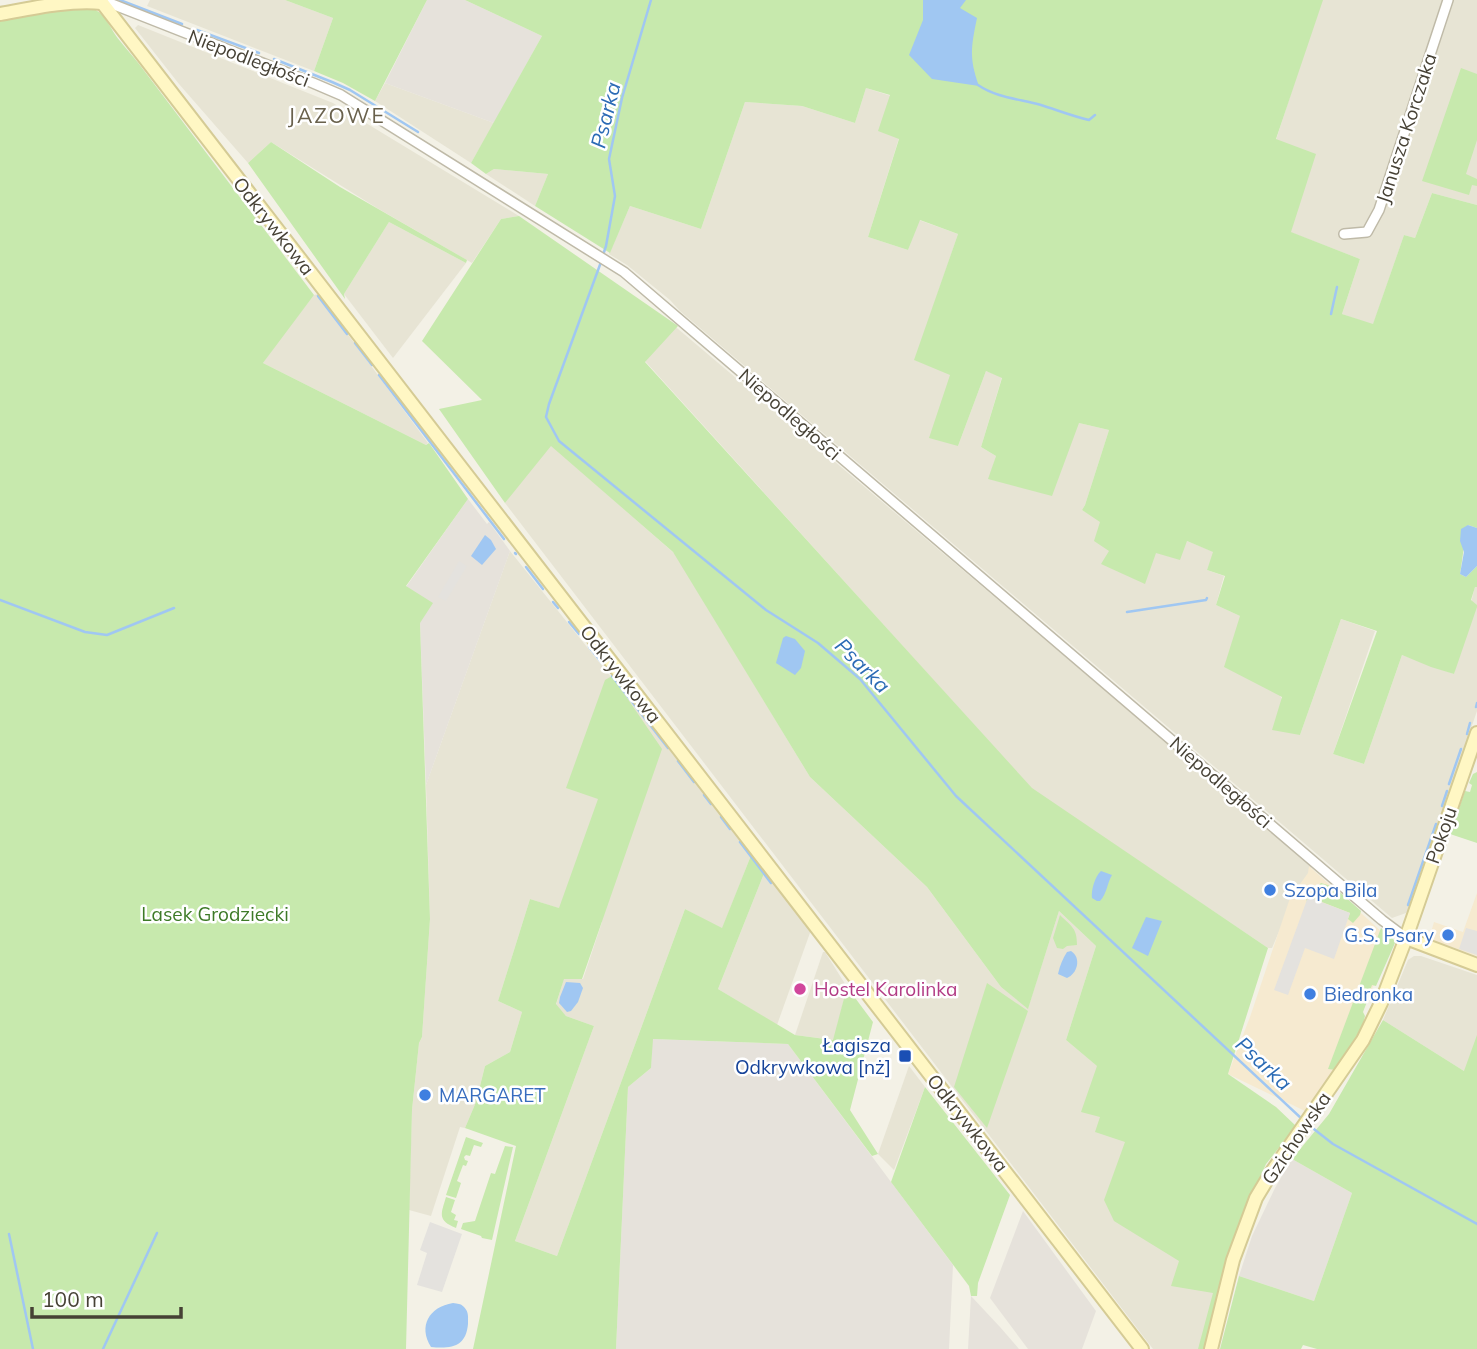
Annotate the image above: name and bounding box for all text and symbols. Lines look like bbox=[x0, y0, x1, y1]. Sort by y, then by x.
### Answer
street label: Niepodległości bbox=[185, 24, 313, 92]
street label: Janusza Korczaka bbox=[1370, 50, 1442, 206]
water label: Psarka bbox=[584, 79, 626, 151]
district label: JAZOWE bbox=[288, 102, 386, 128]
street label: Odkrywkowa bbox=[228, 172, 320, 280]
street label: Niepodległości bbox=[734, 363, 846, 465]
street label: Odkrywkowa bbox=[575, 620, 667, 728]
water label: Psarka bbox=[830, 632, 896, 698]
street label: Niepodległości bbox=[1165, 731, 1277, 833]
street label: Pokoju bbox=[1420, 803, 1462, 867]
place label: Szopa Bila bbox=[1284, 878, 1377, 902]
marker: Szopa Bila bbox=[1262, 882, 1278, 898]
park label: Lasek Grodziecki bbox=[141, 902, 289, 926]
place label: G.S. Psary bbox=[1344, 923, 1434, 947]
marker: G.S. Psary bbox=[1440, 927, 1456, 943]
place label: Hostel Karolinka bbox=[814, 977, 957, 1001]
marker: Hostel Karolinka bbox=[792, 981, 808, 997]
place label: Biedronka bbox=[1324, 982, 1413, 1006]
marker: Biedronka bbox=[1302, 986, 1318, 1002]
water label: Psarka bbox=[1231, 1031, 1297, 1095]
place label: Łagisza Odkrywkowa [nż] bbox=[735, 1033, 891, 1079]
marker: Łagisza Odkrywkowa [nż] bbox=[897, 1048, 913, 1064]
street label: Odkrywkowa bbox=[922, 1069, 1014, 1177]
place label: MARGARET bbox=[439, 1083, 546, 1107]
marker: MARGARET bbox=[417, 1087, 433, 1103]
street label: Gzichowska bbox=[1256, 1087, 1336, 1189]
scale bar bbox=[32, 1276, 180, 1320]
text: 100 m bbox=[42, 1286, 104, 1312]

